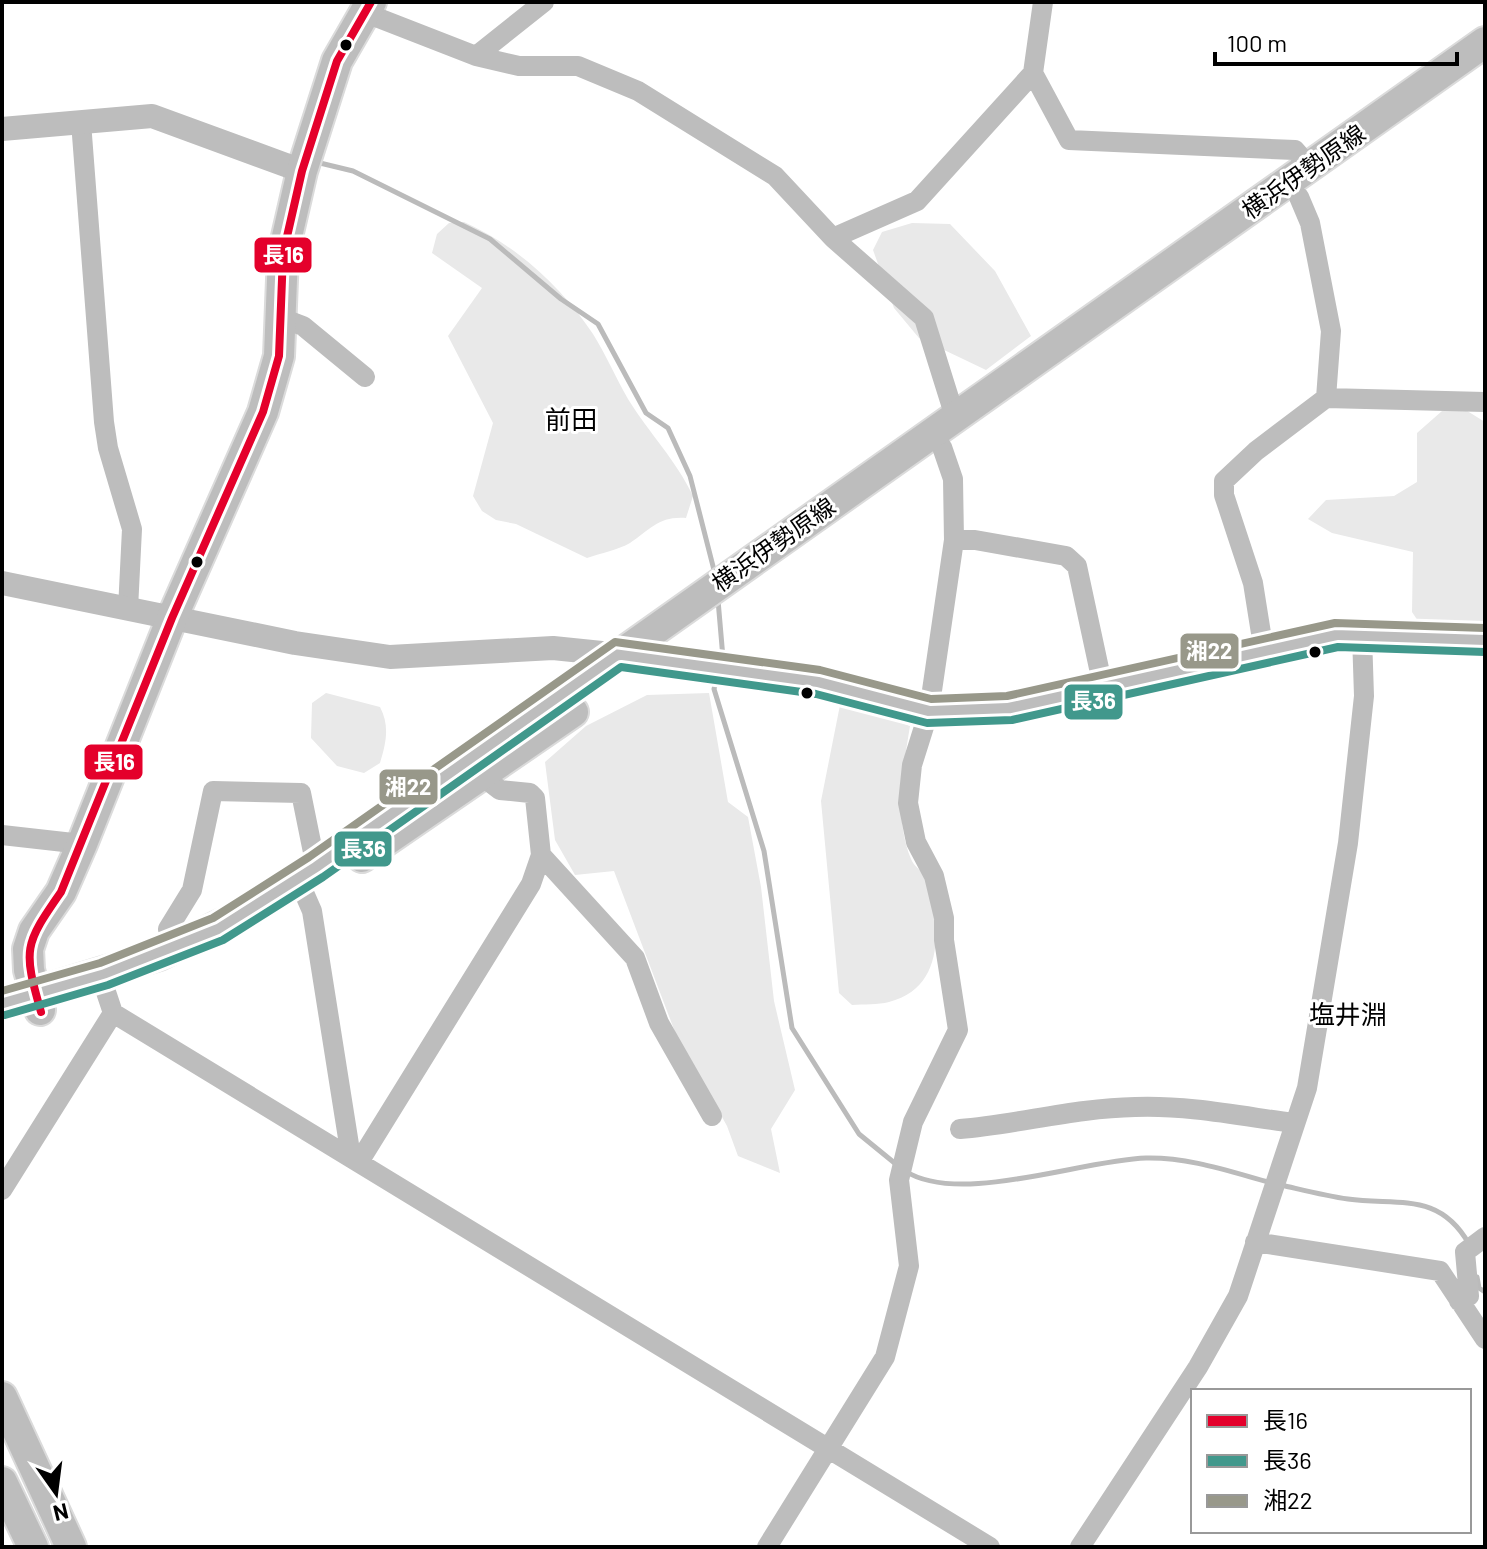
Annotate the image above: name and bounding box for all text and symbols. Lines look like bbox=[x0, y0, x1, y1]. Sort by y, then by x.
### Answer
scale bar bbox=[1215, 16, 1457, 66]
text: 100 m bbox=[1227, 28, 1287, 57]
unlabelled marker bbox=[338, 37, 354, 53]
street label: 横浜伊勢原線 bbox=[1236, 118, 1370, 224]
line badge: 長16 bbox=[253, 236, 313, 274]
text: 長16 bbox=[262, 241, 304, 267]
district label: 前田 bbox=[545, 403, 597, 434]
street label: 横浜伊勢原線 bbox=[706, 491, 840, 597]
unlabelled marker bbox=[189, 554, 205, 570]
line badge: 湘22 bbox=[1179, 632, 1240, 670]
text: 湘22 bbox=[1186, 637, 1232, 663]
unlabelled marker bbox=[1307, 644, 1323, 660]
line badge: 長36 bbox=[1063, 683, 1124, 721]
unlabelled marker bbox=[799, 685, 815, 701]
text: 長36 bbox=[1070, 687, 1116, 713]
line badge: 長16 bbox=[83, 743, 144, 781]
text: 長16 bbox=[93, 748, 135, 774]
line badge: 湘22 bbox=[378, 768, 439, 806]
text: 湘22 bbox=[385, 773, 431, 799]
line badge: 長36 bbox=[333, 830, 393, 868]
text: 長36 bbox=[340, 835, 386, 861]
district label: 塩井淵 bbox=[1309, 998, 1387, 1029]
legend bbox=[1191, 1389, 1471, 1533]
text: 長16 bbox=[1263, 1405, 1308, 1434]
text: 長36 bbox=[1263, 1445, 1312, 1474]
north arrow bbox=[16, 1453, 96, 1533]
text: 湘22 bbox=[1263, 1485, 1313, 1514]
text: N bbox=[51, 1499, 71, 1528]

